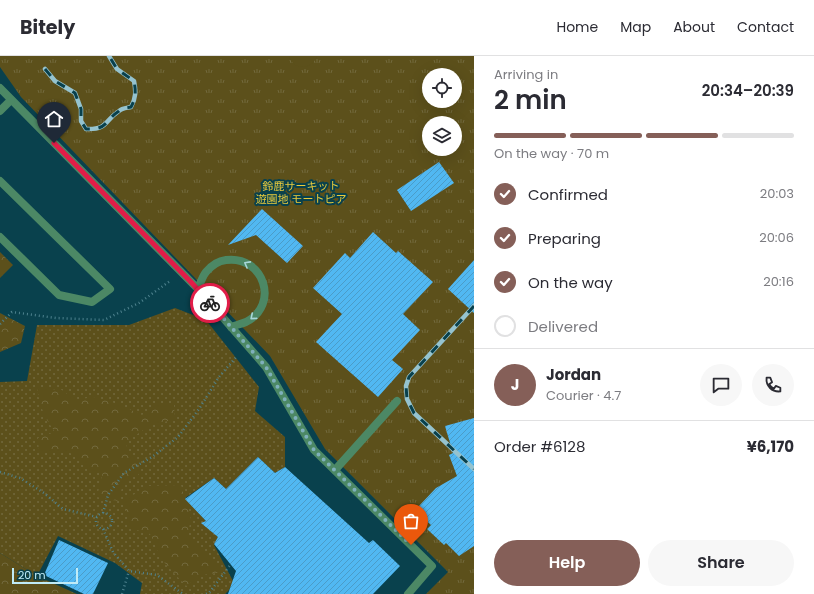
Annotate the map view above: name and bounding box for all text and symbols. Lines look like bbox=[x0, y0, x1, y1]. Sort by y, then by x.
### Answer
text: Bitely bbox=[20, 14, 75, 41]
text: Home bbox=[556, 17, 598, 37]
text: Map bbox=[620, 17, 651, 37]
text: About bbox=[673, 17, 715, 37]
text: Contact bbox=[737, 17, 794, 37]
text: Arriving in bbox=[494, 65, 558, 84]
map controls bbox=[422, 68, 462, 156]
button: locate bbox=[422, 68, 462, 108]
text: 20:34–20:39 bbox=[702, 80, 794, 101]
text: 2 min bbox=[494, 82, 567, 118]
pin bbox=[37, 102, 71, 143]
icon: home bbox=[43, 108, 65, 130]
button: layers bbox=[422, 116, 462, 156]
text: On the way · 70 m bbox=[494, 144, 609, 163]
park label: 鈴鹿サーキット 遊園地 モートピア bbox=[256, 178, 346, 207]
icon: check bbox=[494, 183, 516, 205]
text: Confirmed bbox=[528, 184, 608, 205]
text: 20:03 bbox=[760, 184, 794, 203]
icon: check bbox=[494, 227, 516, 249]
text: Preparing bbox=[528, 228, 601, 249]
text: 20:06 bbox=[759, 228, 794, 247]
one-way arrow bbox=[244, 262, 252, 269]
icon: check bbox=[494, 271, 516, 293]
text: On the way bbox=[528, 272, 613, 293]
text: 20:16 bbox=[763, 272, 794, 291]
courier bbox=[190, 283, 230, 323]
icon: bike bbox=[199, 292, 221, 314]
one-way arrow bbox=[250, 312, 257, 319]
text: Delivered bbox=[528, 316, 598, 337]
text: Jordan bbox=[546, 364, 601, 385]
button: chat bbox=[700, 364, 742, 406]
button: phone bbox=[752, 364, 794, 406]
text: J bbox=[511, 374, 519, 395]
text: Courier · 4.7 bbox=[546, 386, 621, 405]
text: Order #6128 bbox=[494, 436, 585, 457]
text: ¥6,170 bbox=[747, 436, 794, 457]
pin bbox=[394, 504, 428, 545]
icon: bag bbox=[400, 510, 422, 532]
button: Help bbox=[494, 540, 640, 586]
button: Share bbox=[648, 540, 794, 586]
scale bar bbox=[12, 566, 78, 585]
text: 20 m bbox=[18, 567, 46, 583]

